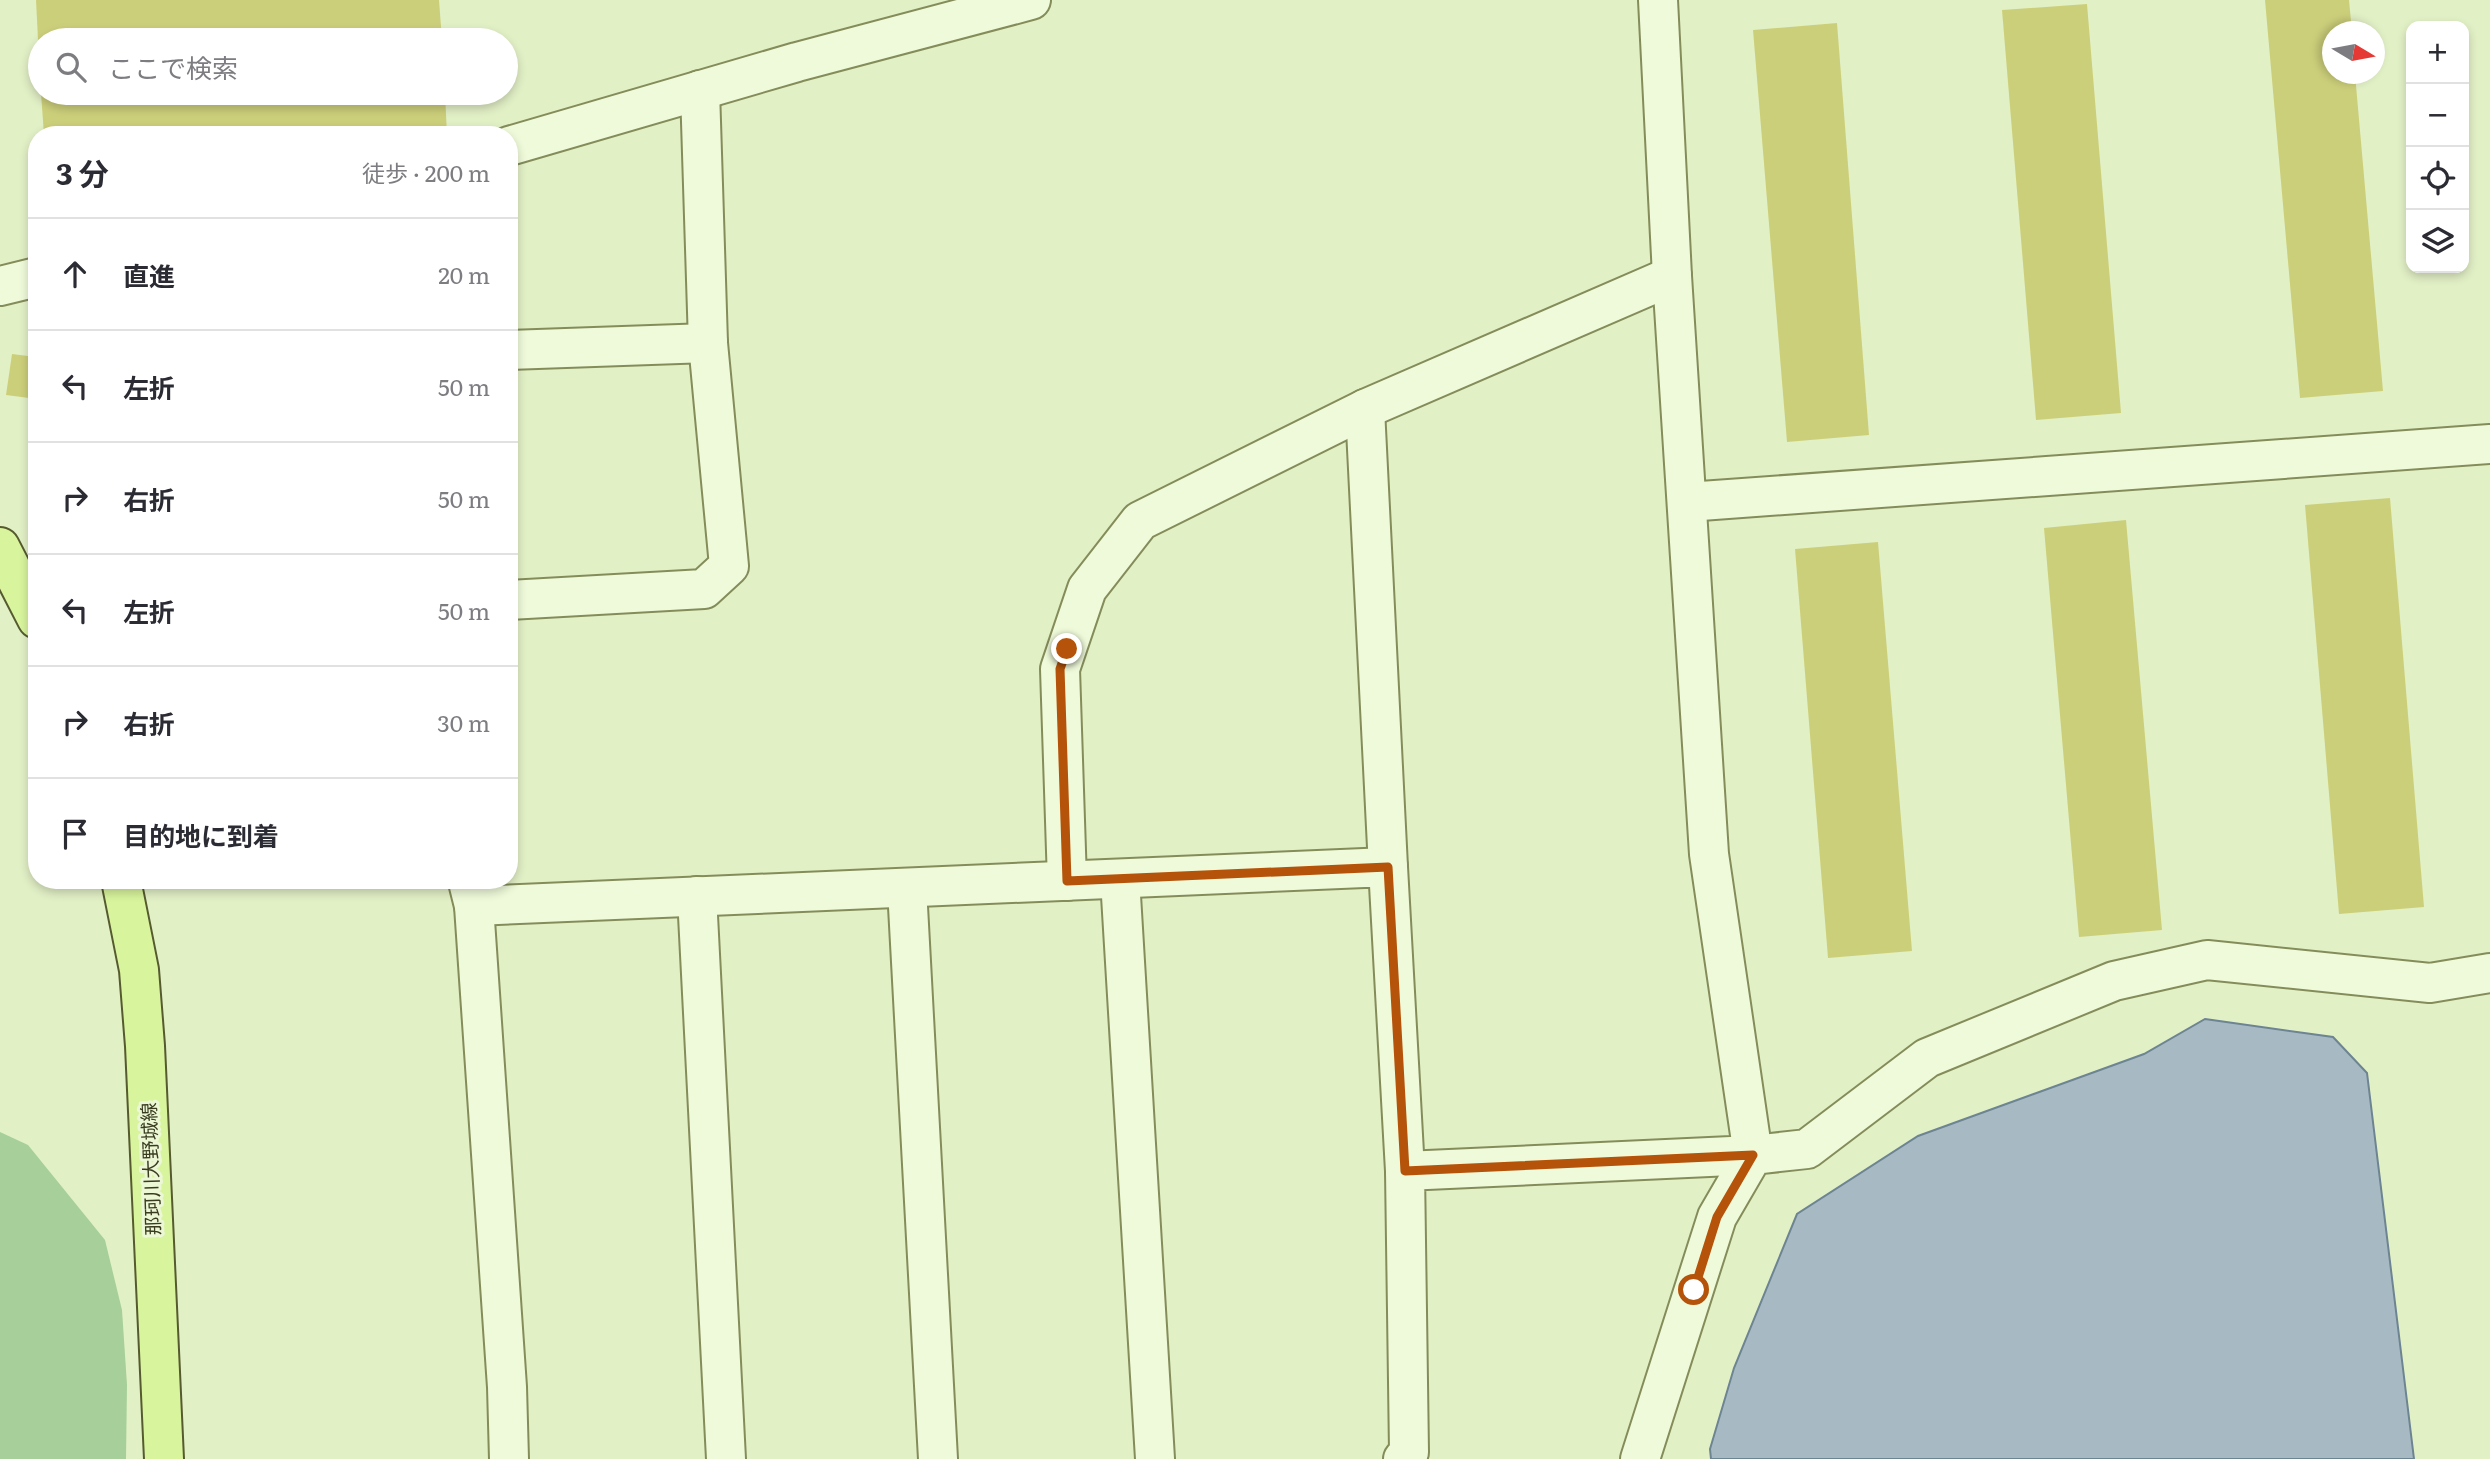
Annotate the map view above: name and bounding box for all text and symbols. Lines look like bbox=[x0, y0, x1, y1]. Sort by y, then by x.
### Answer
north arrow bbox=[2322, 21, 2385, 84]
map controls bbox=[2406, 21, 2469, 273]
button: + bbox=[2406, 21, 2469, 84]
search box bbox=[28, 28, 518, 105]
text: ここで検索 bbox=[108, 47, 238, 86]
icon: search bbox=[52, 48, 90, 86]
button: − bbox=[2406, 84, 2469, 147]
button: locate bbox=[2406, 147, 2469, 210]
text: 3 分 bbox=[56, 150, 109, 194]
text: 徒歩 · 200 m bbox=[362, 155, 490, 189]
button: layers bbox=[2406, 210, 2469, 273]
icon: ahead bbox=[56, 255, 94, 293]
text: 直進 bbox=[123, 255, 175, 294]
text: 20 m bbox=[438, 257, 490, 291]
icon: left bbox=[56, 367, 94, 405]
text: 左折 bbox=[123, 367, 175, 406]
text: 50 m bbox=[438, 369, 490, 403]
icon: right bbox=[56, 479, 94, 517]
text: 右折 bbox=[123, 479, 175, 518]
text: 50 m bbox=[438, 481, 490, 515]
icon: left bbox=[56, 591, 94, 629]
text: 左折 bbox=[123, 591, 175, 630]
text: 50 m bbox=[438, 593, 490, 627]
route end bbox=[1051, 633, 1082, 664]
icon: right bbox=[56, 703, 94, 741]
text: 右折 bbox=[123, 703, 175, 742]
text: 30 m bbox=[437, 705, 490, 739]
icon: arrive bbox=[56, 815, 94, 853]
text: 目的地に到着 bbox=[123, 815, 279, 854]
street label: 那珂川大野城線 bbox=[134, 1102, 166, 1236]
route start bbox=[1678, 1274, 1709, 1305]

